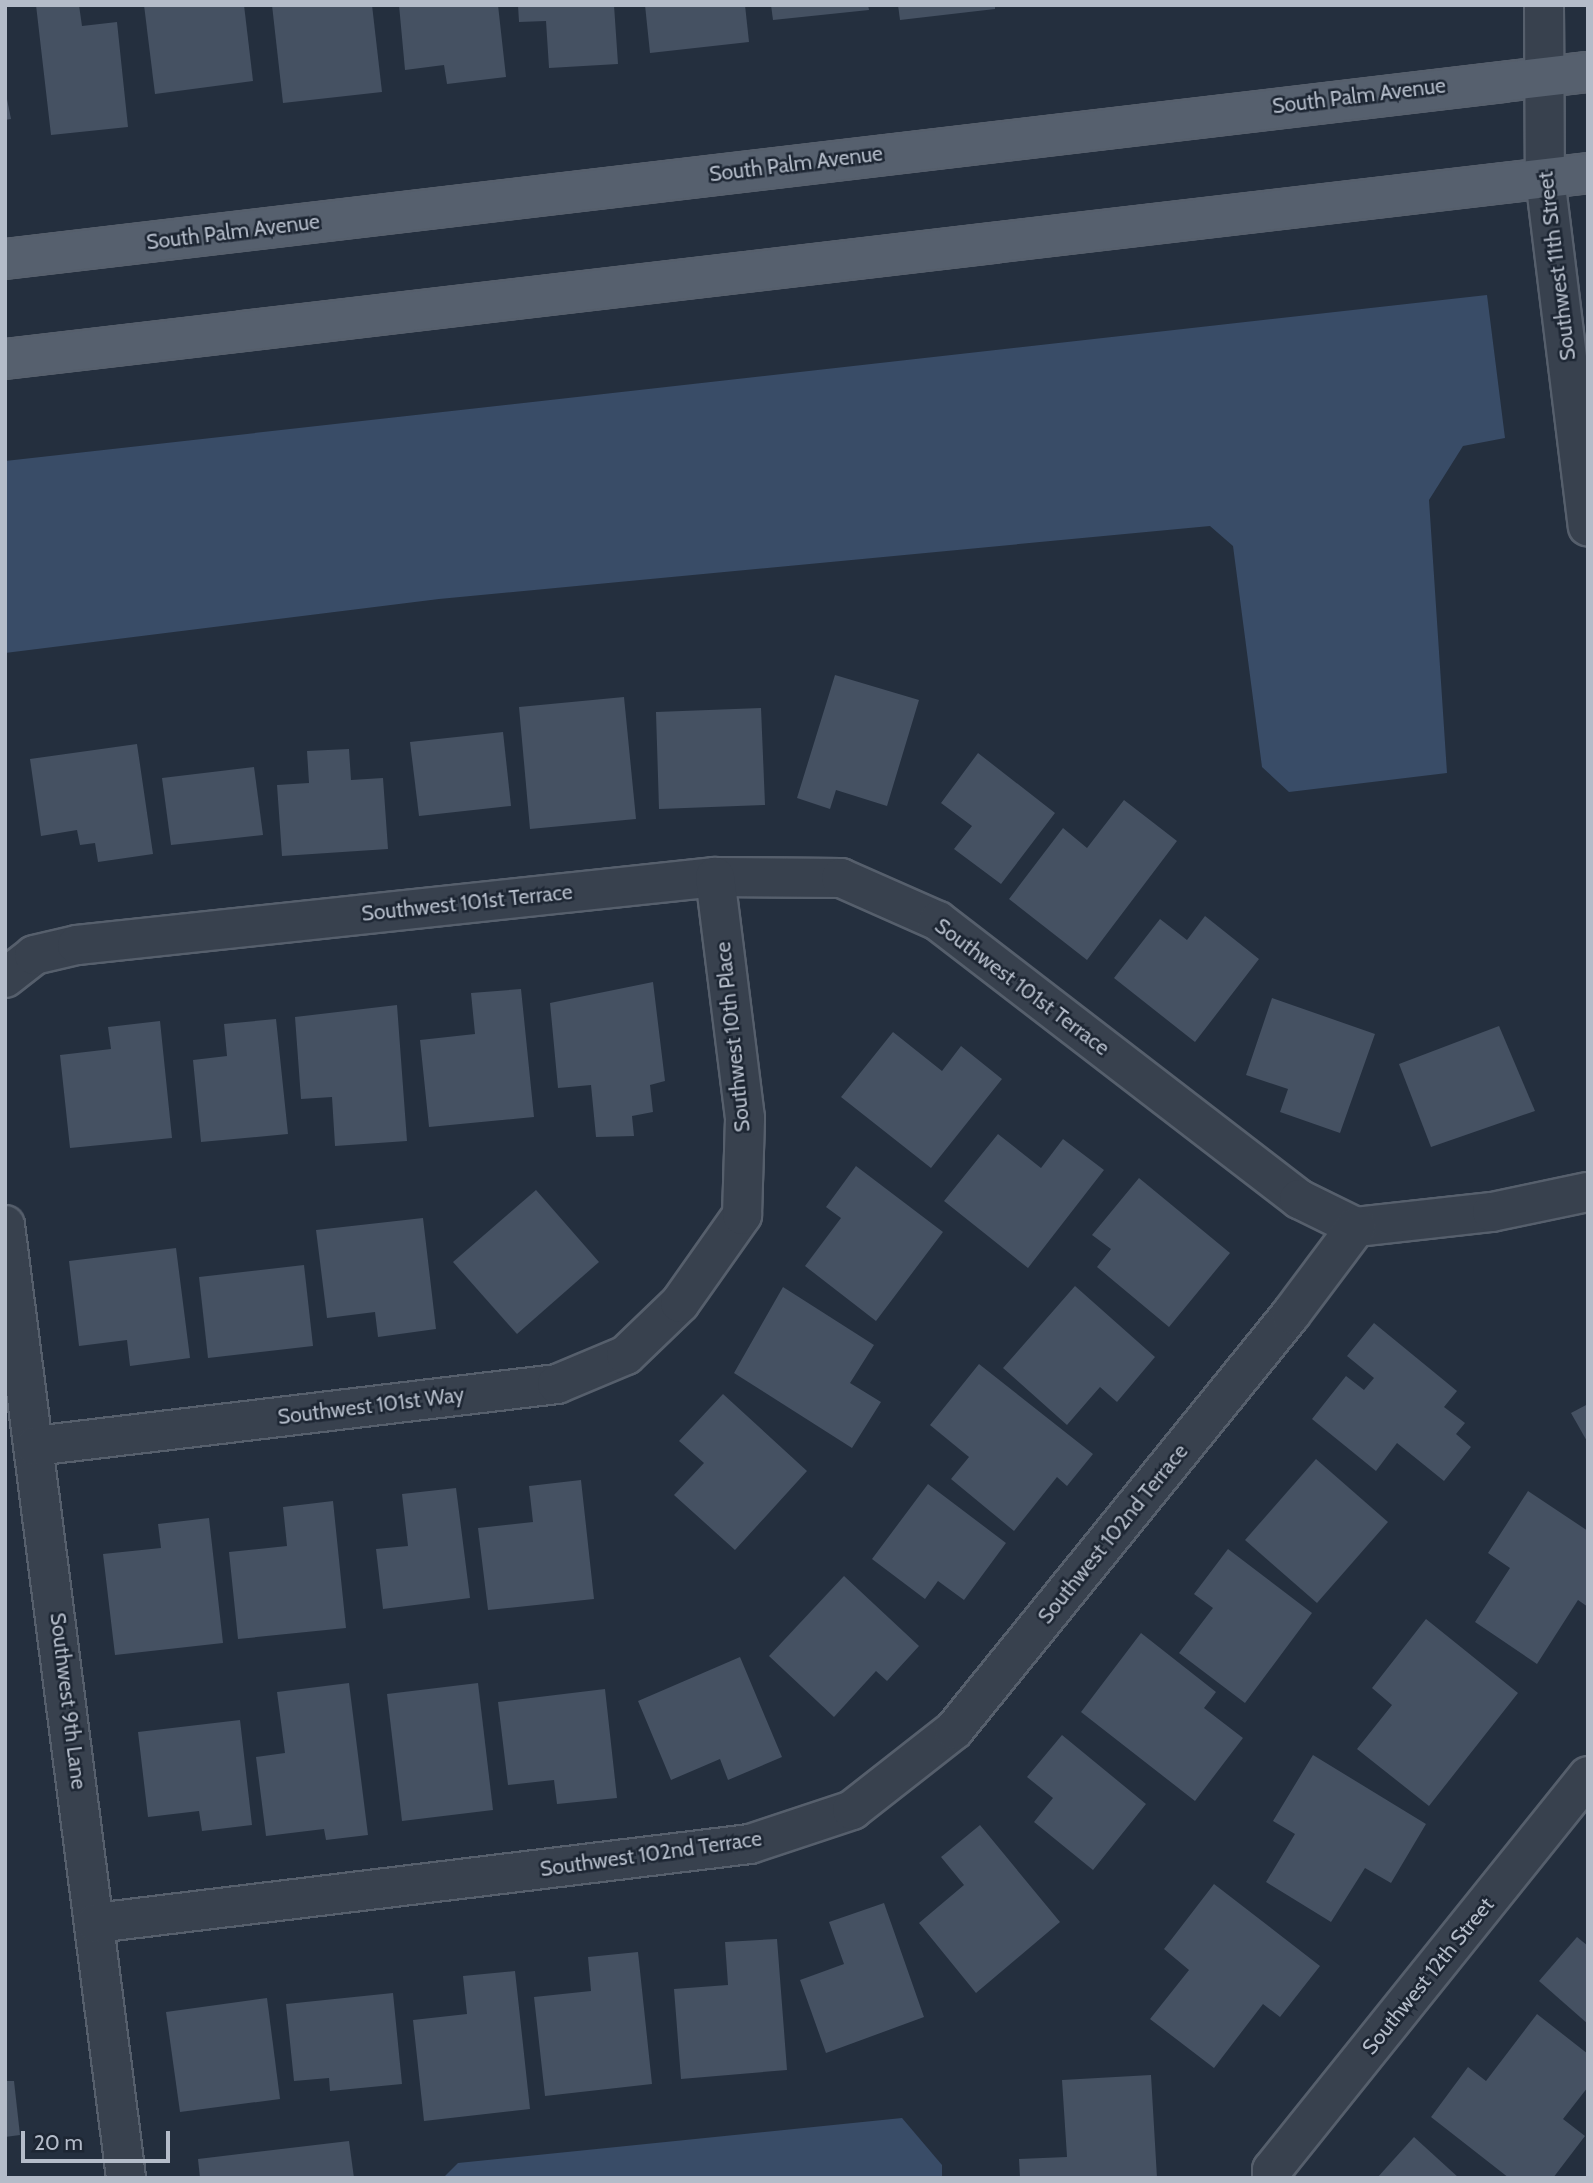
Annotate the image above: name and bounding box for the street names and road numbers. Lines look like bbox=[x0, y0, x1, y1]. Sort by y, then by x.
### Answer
street label: South Palm Avenue bbox=[1271, 73, 1447, 119]
street label: South Palm Avenue bbox=[708, 141, 884, 187]
street label: Southwest 11th Street bbox=[1533, 170, 1581, 362]
street label: South Palm Avenue bbox=[145, 209, 321, 255]
street label: Southwest 101st Terrace bbox=[360, 879, 574, 927]
street label: Southwest 101st Terrace bbox=[930, 913, 1114, 1061]
street label: Southwest 10th Place bbox=[710, 941, 756, 1133]
street label: Southwest 101st Way bbox=[276, 1382, 466, 1430]
street label: Southwest 102nd Terrace bbox=[1033, 1439, 1193, 1629]
street label: Southwest 9th Lane bbox=[45, 1611, 91, 1791]
street label: Southwest 102nd Terrace bbox=[538, 1826, 764, 1882]
street label: Southwest 12th Street bbox=[1357, 1893, 1499, 2059]

